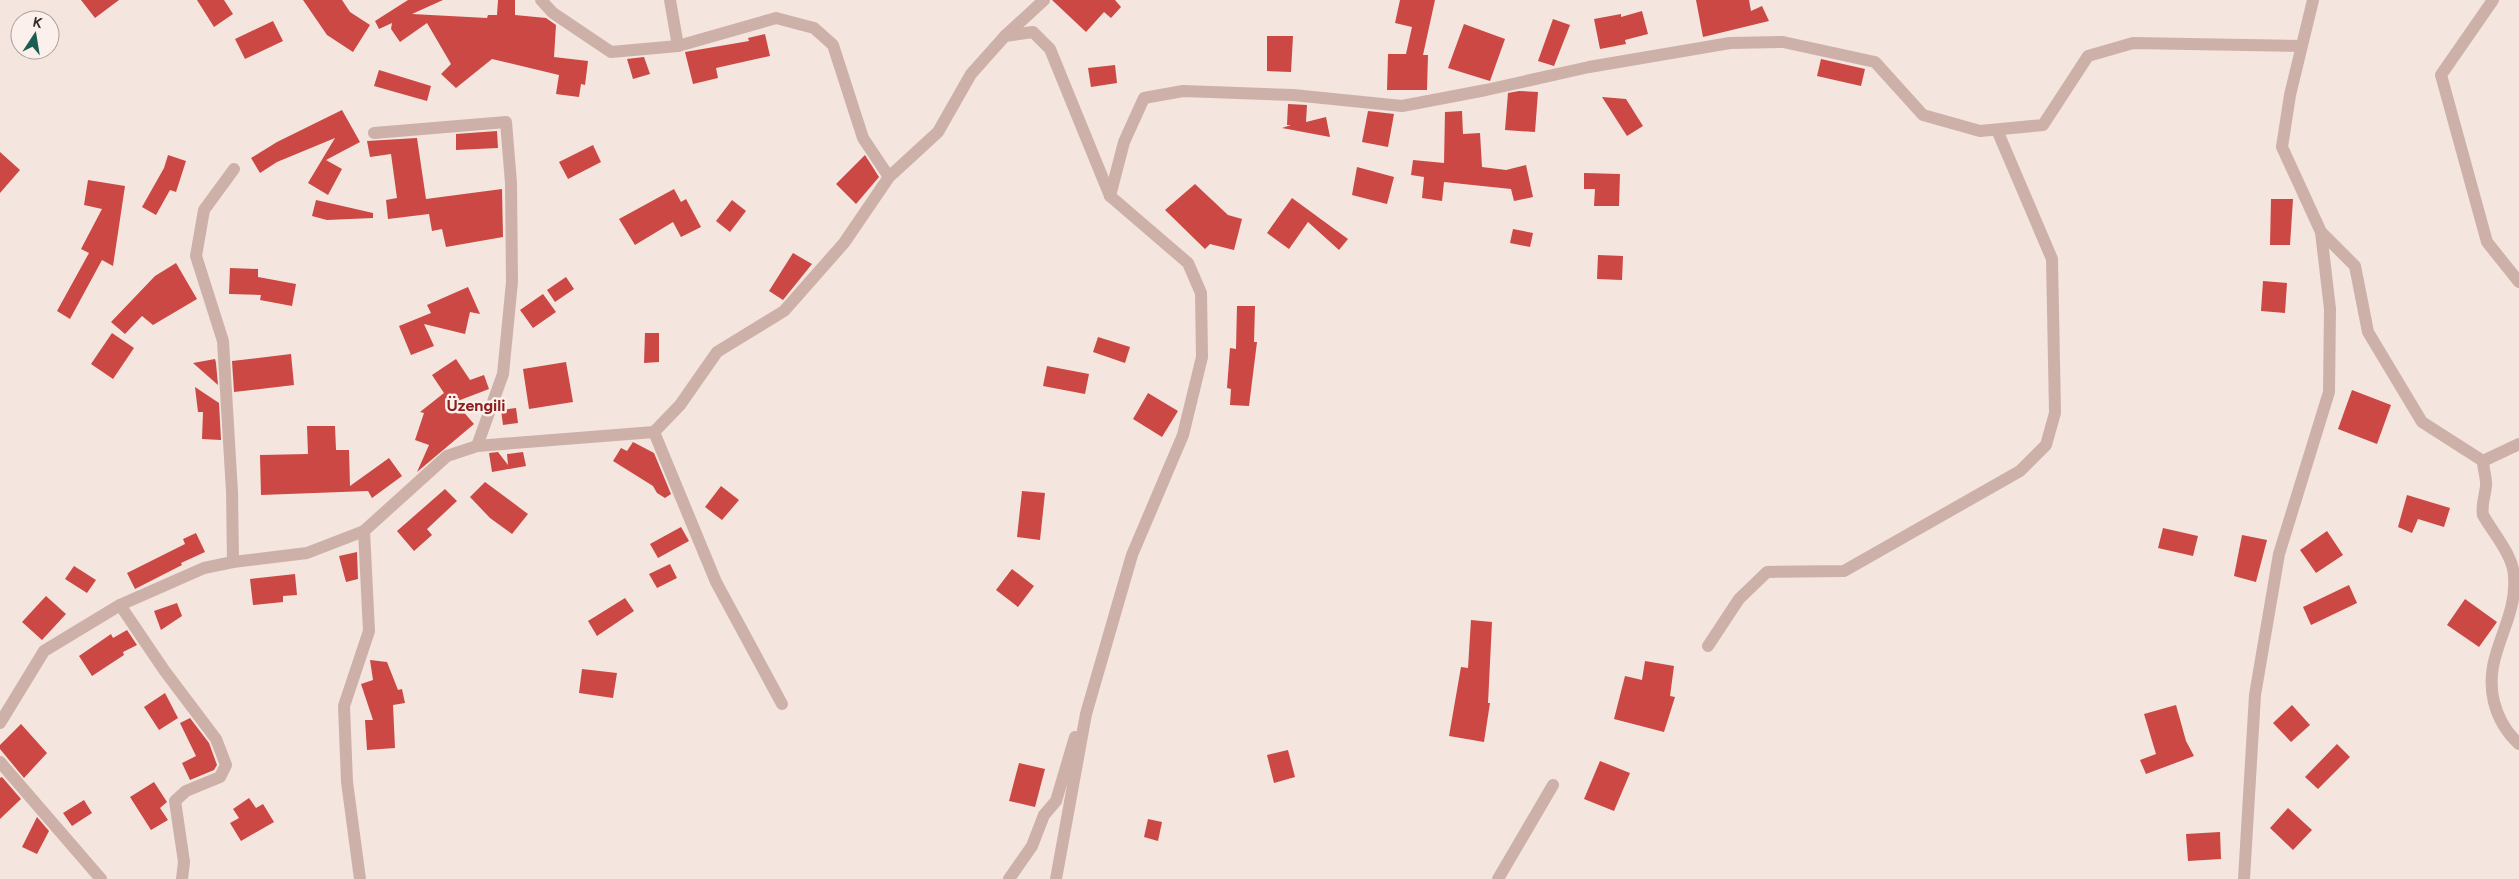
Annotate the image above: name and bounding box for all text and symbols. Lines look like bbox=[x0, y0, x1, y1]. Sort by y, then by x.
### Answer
north arrow bbox=[10, 10, 60, 60]
text: K bbox=[31, 13, 45, 32]
district label: Üzengili bbox=[447, 396, 505, 415]

